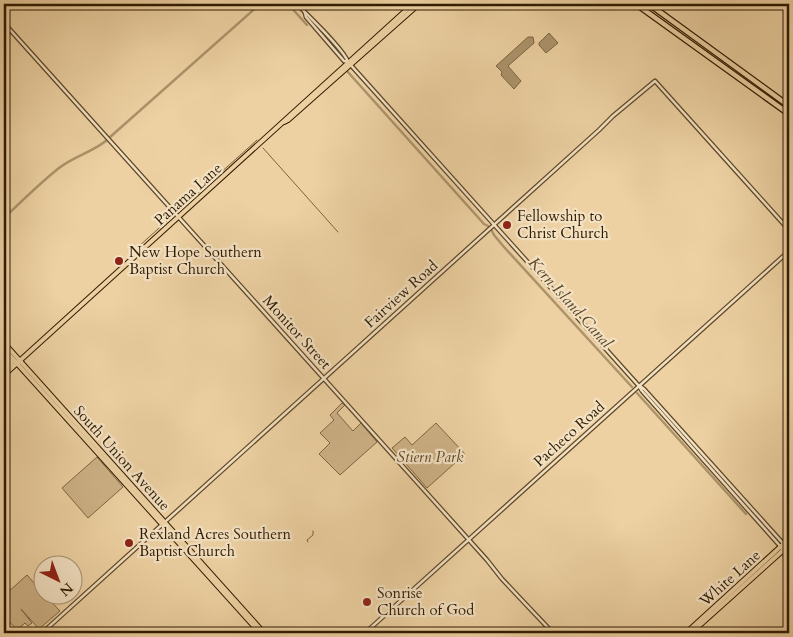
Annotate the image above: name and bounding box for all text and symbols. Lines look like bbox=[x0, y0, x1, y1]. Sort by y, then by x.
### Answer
street label: Panama Lane bbox=[150, 158, 226, 230]
place label: Fellowship to Christ Church bbox=[517, 206, 609, 243]
marker: Fellowship to Christ Church bbox=[501, 219, 513, 231]
place label: New Hope Southern Baptist Church bbox=[129, 242, 262, 279]
water label: Kern Island Canal bbox=[523, 252, 618, 354]
marker: New Hope Southern Baptist Church bbox=[113, 255, 125, 267]
street label: Fairview Road bbox=[360, 256, 442, 332]
street label: Monitor Street bbox=[258, 291, 336, 374]
street label: Pacheco Road bbox=[529, 397, 609, 471]
street label: South Union Avenue bbox=[69, 401, 175, 515]
park label: Stiern Park bbox=[397, 447, 464, 467]
place label: Rexland Acres Southern Baptist Church bbox=[139, 524, 291, 561]
marker: Rexland Acres Southern Baptist Church bbox=[123, 537, 135, 549]
street label: White Lane bbox=[695, 545, 765, 611]
north arrow bbox=[32, 554, 82, 604]
text: N bbox=[55, 578, 77, 600]
place label: Sonrise Church of God bbox=[377, 583, 474, 620]
marker: Sonrise Church of God bbox=[361, 596, 373, 608]

